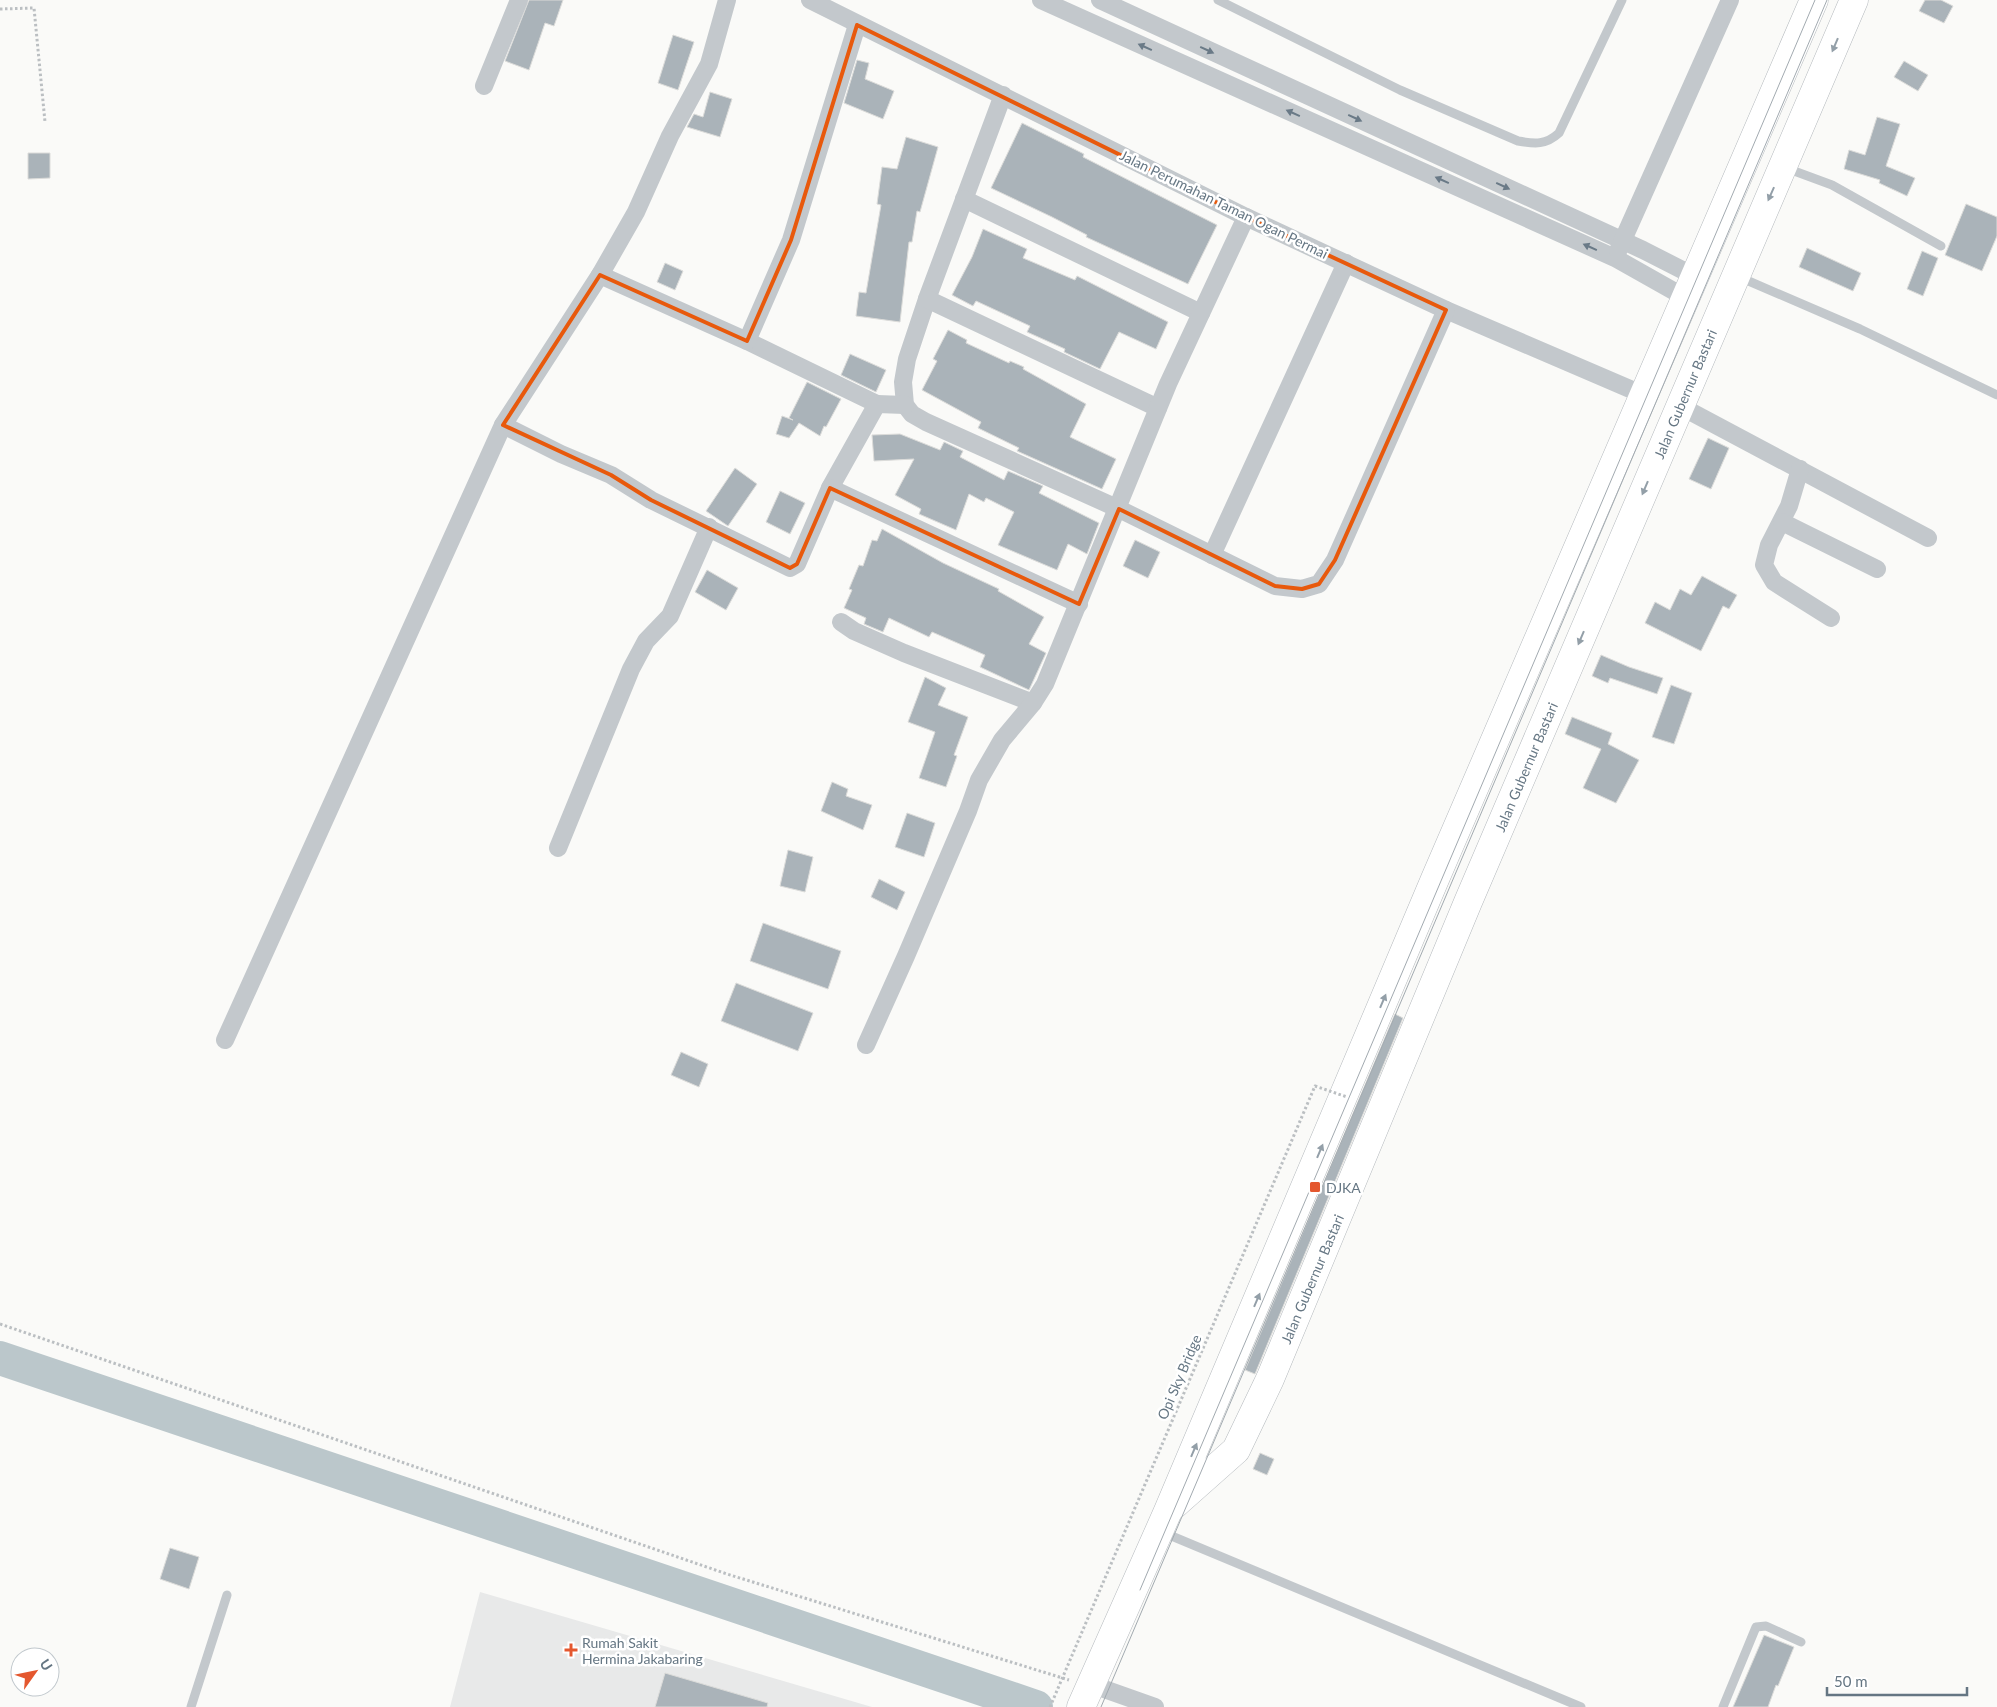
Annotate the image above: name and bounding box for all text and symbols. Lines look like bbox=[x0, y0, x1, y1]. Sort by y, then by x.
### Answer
one-way arrow bbox=[1830, 38, 1838, 52]
one-way arrow bbox=[1138, 42, 1152, 50]
one-way arrow bbox=[1200, 47, 1214, 55]
one-way arrow bbox=[1286, 109, 1300, 117]
one-way arrow bbox=[1348, 114, 1362, 122]
street label: Jalan Perumahan Taman Ogan Permai bbox=[1117, 146, 1331, 262]
one-way arrow bbox=[1435, 176, 1449, 184]
one-way arrow bbox=[1496, 182, 1510, 190]
one-way arrow bbox=[1767, 187, 1775, 201]
one-way arrow bbox=[1583, 242, 1597, 250]
street label: Jalan Gubernur Bastari bbox=[1650, 327, 1720, 461]
one-way arrow bbox=[1640, 481, 1648, 495]
one-way arrow bbox=[1576, 631, 1584, 645]
street label: Jalan Gubernur Bastari bbox=[1491, 700, 1561, 834]
one-way arrow bbox=[1380, 994, 1388, 1008]
one-way arrow bbox=[1317, 1144, 1325, 1158]
place label: DJKA bbox=[1326, 1179, 1361, 1196]
marker: DJKA bbox=[1308, 1180, 1322, 1194]
street label: Jalan Gubernur Bastari bbox=[1277, 1212, 1347, 1346]
one-way arrow bbox=[1253, 1293, 1261, 1307]
street label: Opi Sky Bridge bbox=[1153, 1332, 1205, 1422]
one-way arrow bbox=[1190, 1443, 1198, 1457]
place label: Rumah Sakit Hermina Jakabaring bbox=[582, 1634, 703, 1667]
marker: Rumah Sakit Hermina Jakabaring bbox=[564, 1643, 578, 1657]
north arrow bbox=[10, 1647, 60, 1697]
text: U bbox=[36, 1656, 56, 1674]
scale bar bbox=[1827, 1664, 1967, 1696]
text: 50 m bbox=[1834, 1672, 1868, 1690]

